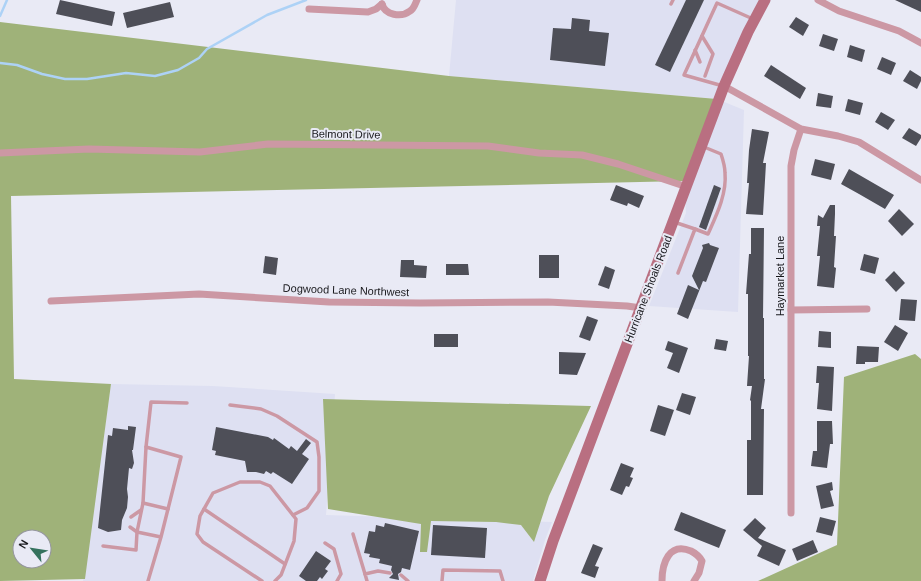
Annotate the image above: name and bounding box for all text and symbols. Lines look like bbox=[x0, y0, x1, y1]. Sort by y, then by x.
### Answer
street label: Belmont Drive bbox=[311, 127, 381, 141]
street label: Hurricane Shoals Road bbox=[622, 234, 674, 344]
street label: Haymarket Lane bbox=[774, 236, 786, 316]
street label: Dogwood Lane Northwest bbox=[283, 282, 409, 298]
north arrow bbox=[12, 529, 52, 569]
text: N bbox=[16, 538, 31, 550]

